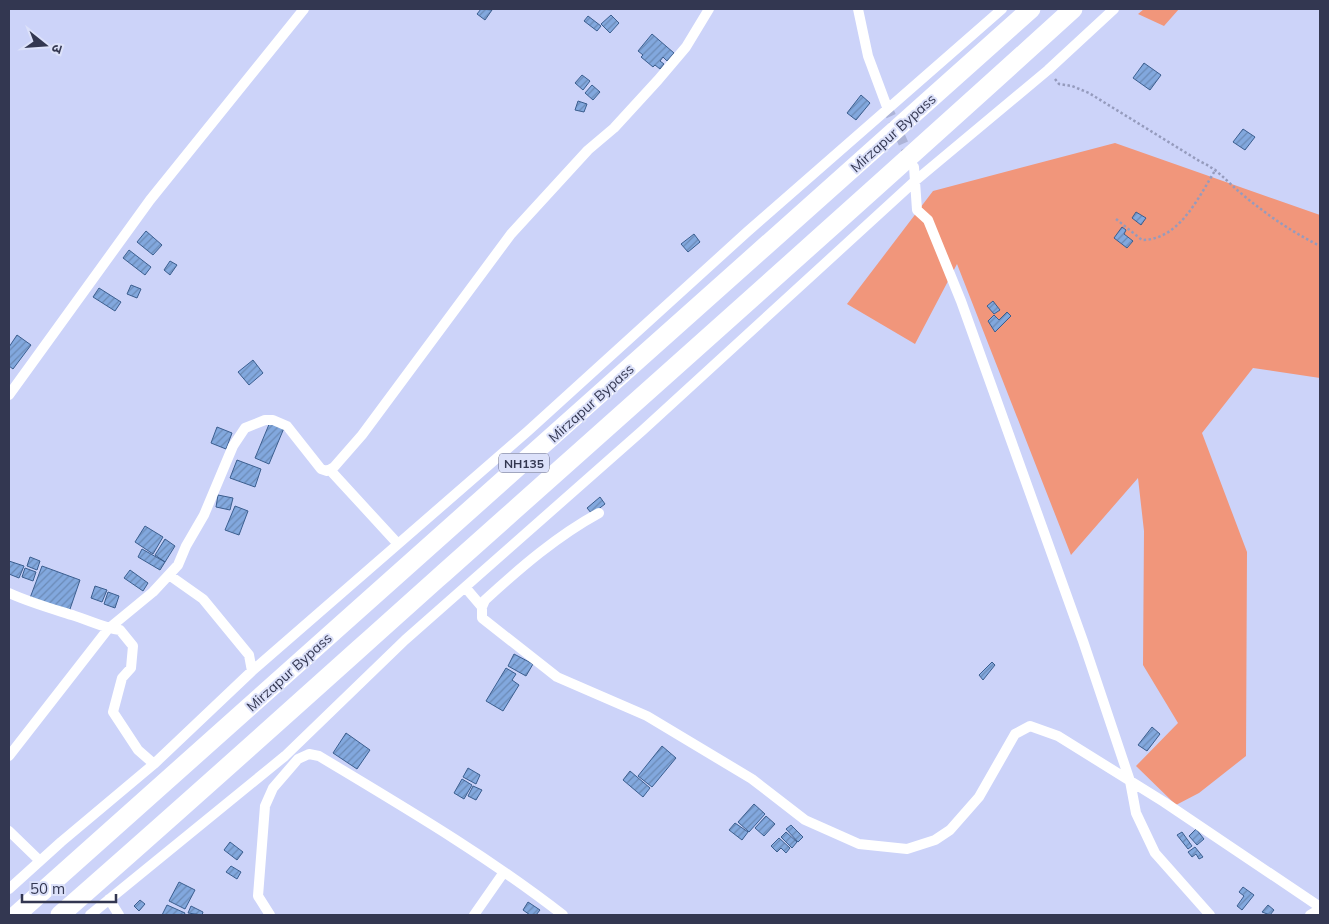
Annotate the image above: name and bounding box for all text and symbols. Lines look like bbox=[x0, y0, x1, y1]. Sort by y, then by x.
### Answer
north arrow bbox=[20, 20, 70, 70]
text: उ bbox=[47, 42, 67, 56]
street label: Mirzapur Bypass bbox=[847, 90, 940, 176]
street label: Mirzapur Bypass bbox=[545, 360, 638, 446]
road number: NH135 bbox=[499, 453, 549, 472]
street label: Mirzapur Bypass bbox=[243, 629, 336, 715]
scale bar bbox=[22, 872, 116, 904]
text: 50 m bbox=[30, 879, 65, 898]

